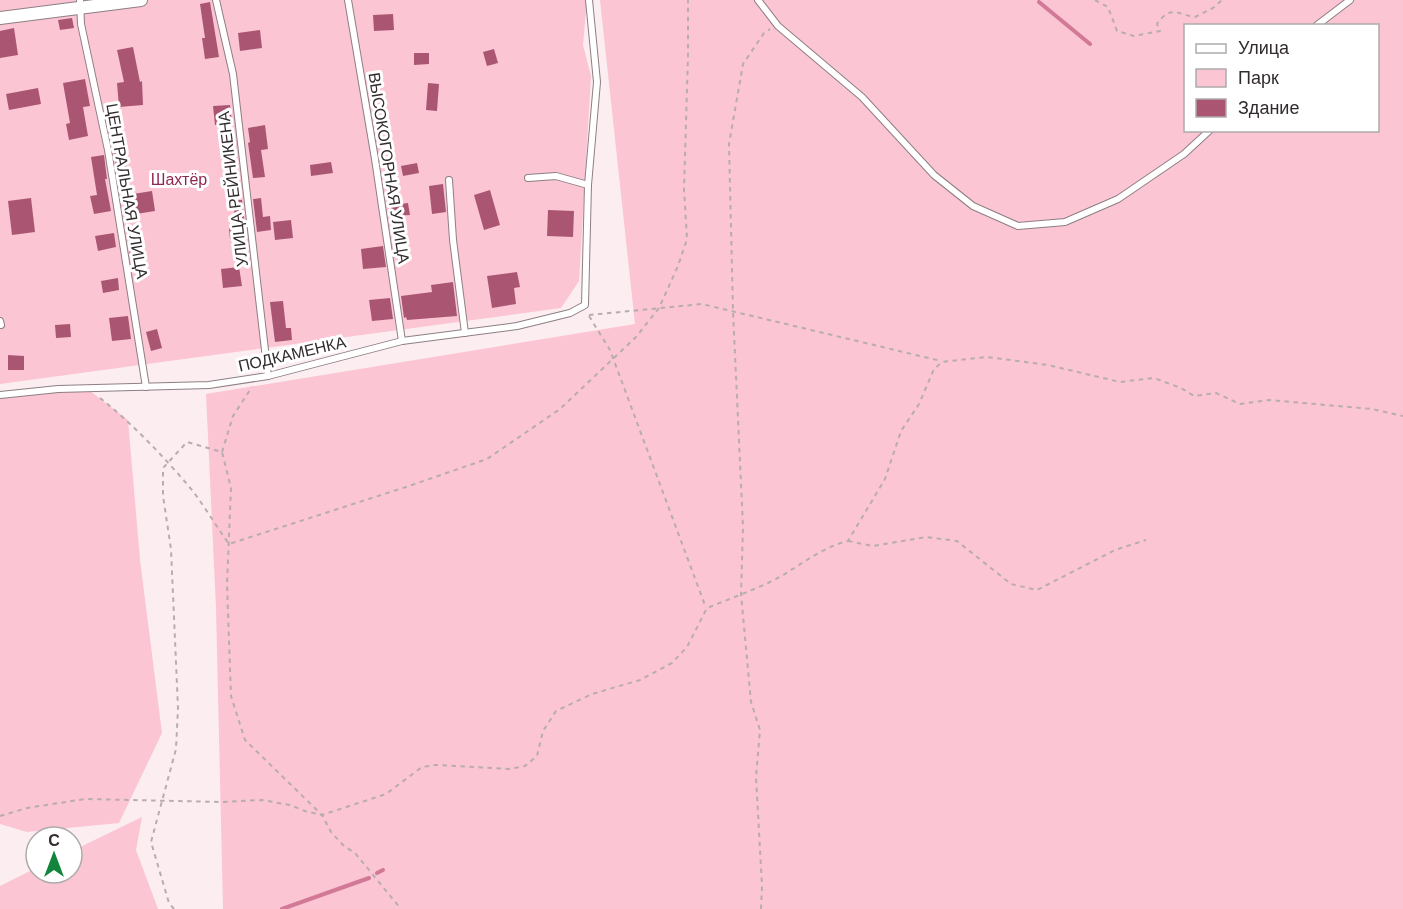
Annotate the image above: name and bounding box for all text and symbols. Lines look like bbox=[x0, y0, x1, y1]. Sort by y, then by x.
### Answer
legend bbox=[1184, 24, 1379, 132]
text: Улица bbox=[1238, 38, 1290, 58]
text: Парк bbox=[1238, 68, 1279, 88]
street label: ВЫСОКОГОРНАЯ УЛИЦА bbox=[365, 71, 413, 265]
text: Здание bbox=[1238, 98, 1299, 118]
street label: ЦЕНТРАЛЬНАЯ УЛИЦА bbox=[103, 102, 151, 280]
street label: УЛИЦА РЕЙНИКЕНА bbox=[214, 110, 251, 268]
park label: Шахтёр bbox=[151, 171, 207, 188]
street label: ПОДКАМЕНКА bbox=[237, 333, 348, 375]
north arrow bbox=[24, 825, 84, 885]
text: С bbox=[48, 832, 60, 849]

